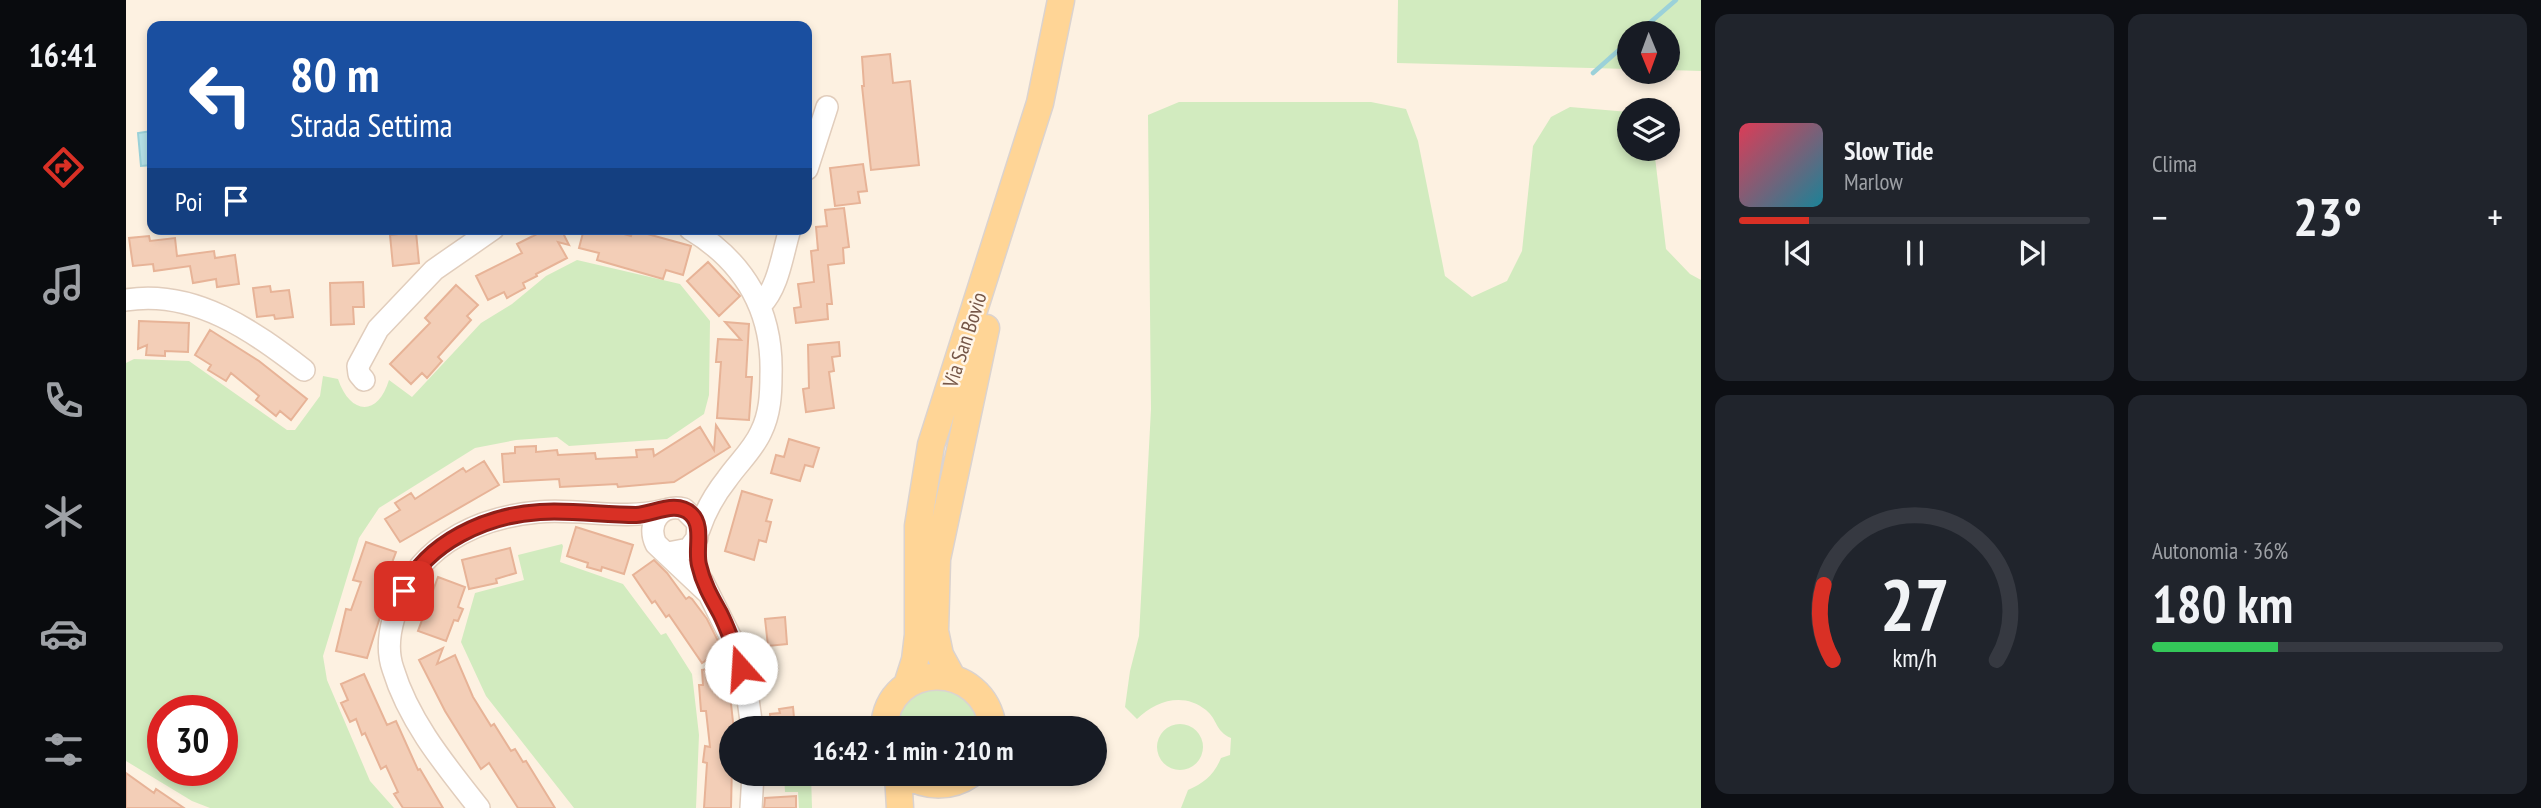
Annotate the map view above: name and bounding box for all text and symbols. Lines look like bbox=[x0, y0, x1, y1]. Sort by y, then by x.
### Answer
north arrow bbox=[1617, 21, 1680, 84]
map controls bbox=[1617, 21, 1680, 161]
text: 16:41 bbox=[28, 34, 98, 76]
text: 80 m bbox=[290, 42, 379, 106]
icon: left bbox=[175, 49, 266, 140]
button: layers bbox=[1617, 98, 1680, 161]
text: Strada Settima bbox=[290, 104, 453, 146]
text: Slow Tide bbox=[1844, 134, 1934, 167]
icon: directions bbox=[39, 143, 88, 192]
text: Clima bbox=[2152, 149, 2197, 178]
text: Marlow bbox=[1844, 167, 1903, 196]
icon: arrive bbox=[217, 182, 255, 220]
text: 23° bbox=[2293, 183, 2362, 250]
text: Poi bbox=[175, 185, 203, 218]
text: − bbox=[2152, 192, 2168, 241]
text: + bbox=[2487, 192, 2503, 241]
icon: previous bbox=[1779, 234, 1817, 272]
icon: pause bbox=[1896, 234, 1934, 272]
icon: next bbox=[2013, 234, 2051, 272]
icon: music bbox=[39, 260, 88, 309]
street label: Via San Bovio bbox=[936, 289, 993, 392]
icon: phone bbox=[39, 376, 88, 425]
icon: climate bbox=[39, 492, 88, 541]
text: Autonomia · 36% bbox=[2152, 536, 2288, 565]
text: 27 bbox=[1880, 557, 1949, 651]
pin bbox=[374, 561, 434, 621]
text: 180 km bbox=[2152, 570, 2293, 637]
icon: arrive bbox=[385, 572, 423, 610]
icon: car bbox=[39, 609, 88, 658]
position arrow bbox=[704, 631, 778, 705]
text: km/h bbox=[1892, 642, 1937, 674]
speed limit sign: 30 bbox=[147, 695, 238, 786]
icon: filters bbox=[39, 725, 88, 774]
text: 16:42 · 1 min · 210 m bbox=[813, 734, 1013, 767]

